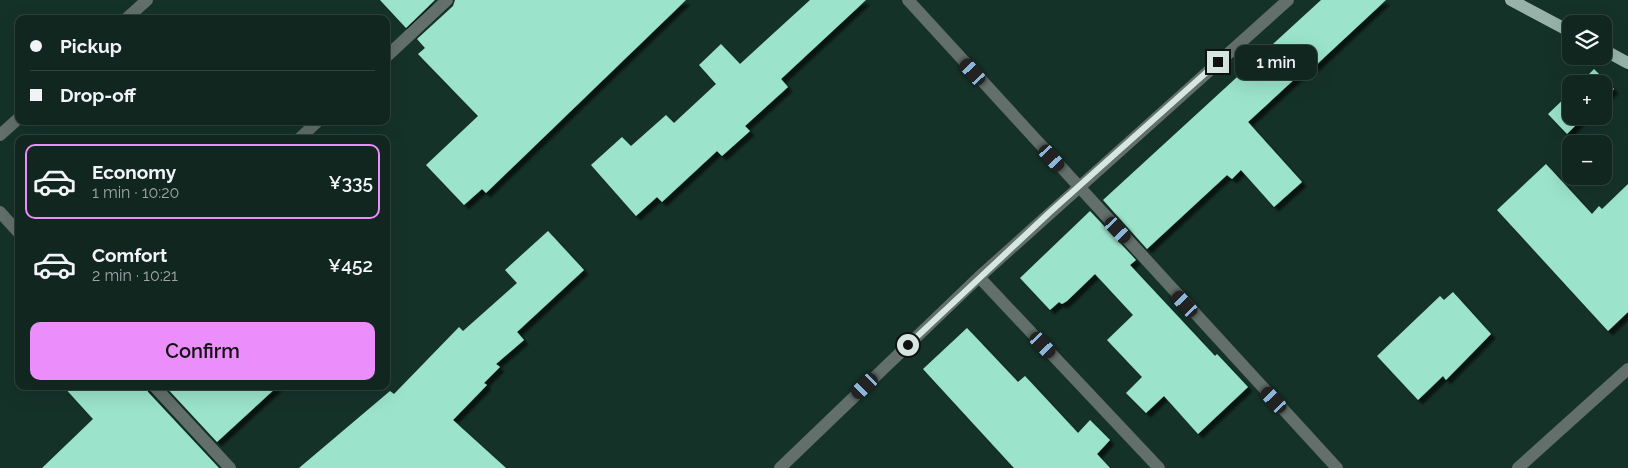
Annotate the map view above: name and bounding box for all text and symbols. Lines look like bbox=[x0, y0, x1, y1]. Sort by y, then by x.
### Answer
map controls bbox=[1562, 15, 1612, 185]
button: layers bbox=[1562, 15, 1612, 65]
text: Pickup bbox=[60, 35, 122, 57]
callout: 1 min bbox=[1236, 44, 1318, 80]
route end bbox=[1207, 51, 1229, 73]
text: 1 min bbox=[1256, 53, 1296, 72]
car bbox=[957, 56, 988, 88]
button: + bbox=[1562, 75, 1612, 125]
text: Drop-off bbox=[60, 84, 136, 106]
button: − bbox=[1562, 135, 1612, 185]
car bbox=[1036, 142, 1067, 174]
icon: car bbox=[32, 159, 77, 204]
text: Economy bbox=[92, 161, 176, 183]
text: ¥335 bbox=[328, 171, 373, 193]
text: 1 min · 10:20 bbox=[92, 183, 179, 202]
car bbox=[1102, 214, 1133, 246]
icon: car bbox=[32, 242, 77, 287]
text: Comfort bbox=[92, 244, 167, 266]
text: ¥452 bbox=[328, 254, 373, 276]
text: 2 min · 10:21 bbox=[92, 266, 178, 285]
car bbox=[1169, 288, 1200, 320]
button: Confirm bbox=[30, 322, 375, 380]
car bbox=[1027, 329, 1058, 361]
route start bbox=[897, 334, 919, 356]
car bbox=[848, 370, 881, 402]
car bbox=[1258, 384, 1289, 416]

